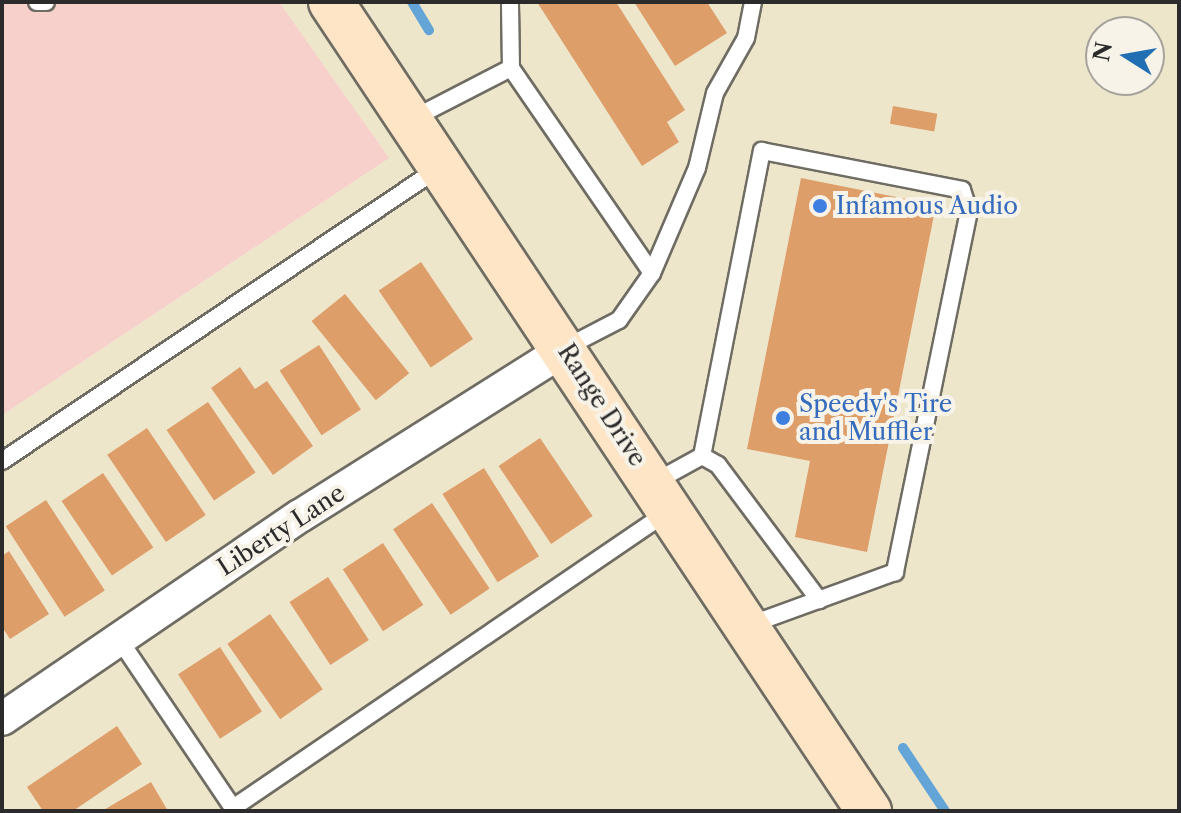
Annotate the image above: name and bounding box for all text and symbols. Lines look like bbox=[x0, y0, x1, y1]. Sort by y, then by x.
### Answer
north arrow bbox=[1085, 16, 1165, 96]
text: N bbox=[1088, 40, 1118, 64]
place label: Infamous Audio bbox=[836, 192, 1019, 220]
marker: Infamous Audio bbox=[811, 197, 829, 215]
street label: Range Drive bbox=[552, 338, 652, 472]
place label: Speedy's Tire and Muffler bbox=[799, 390, 953, 446]
marker: Speedy's Tire and Muffler bbox=[774, 409, 792, 427]
street label: Liberty Lane bbox=[212, 478, 350, 582]

